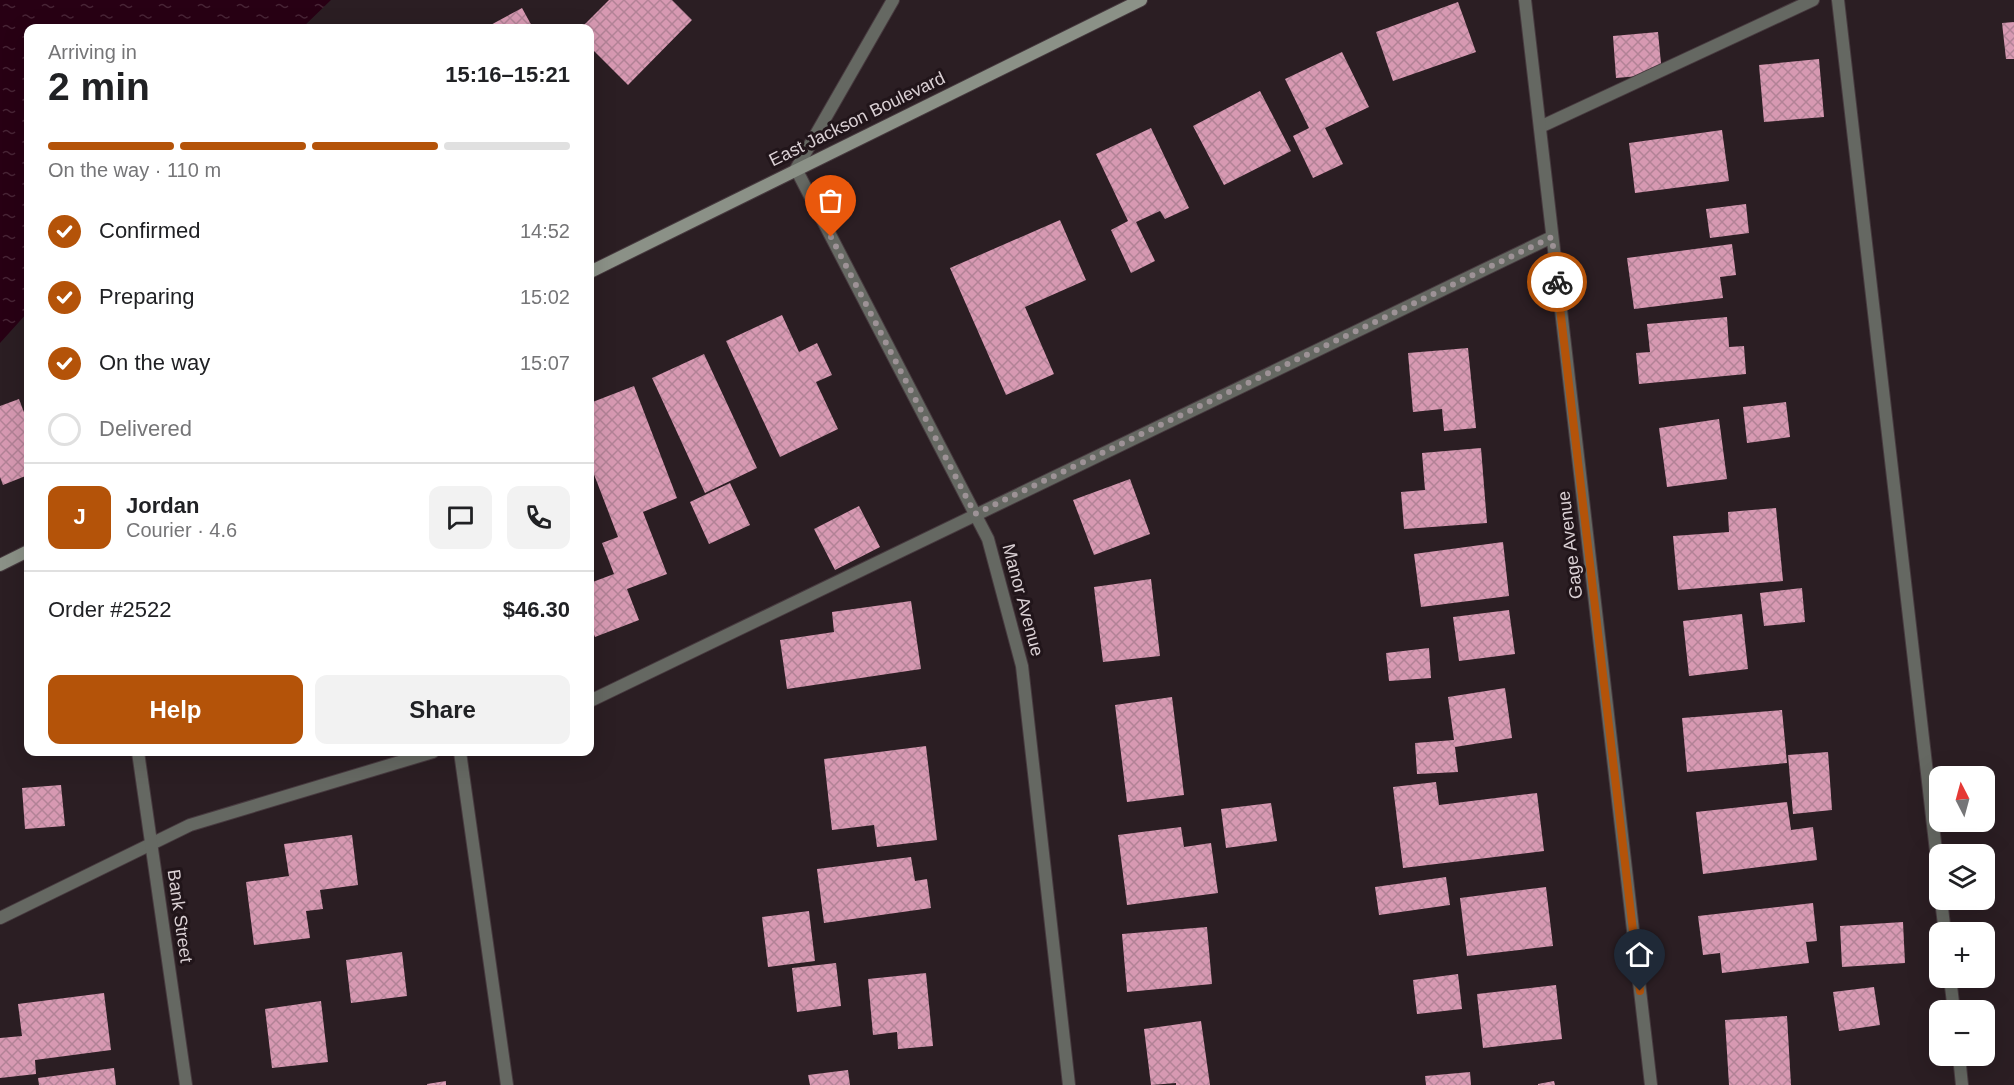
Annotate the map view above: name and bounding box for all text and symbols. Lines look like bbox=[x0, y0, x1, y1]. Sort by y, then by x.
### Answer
text: Arriving in bbox=[48, 41, 137, 63]
text: 15:16–15:21 bbox=[445, 62, 570, 87]
text: 2 min bbox=[48, 65, 150, 108]
street label: East Jackson Boulevard bbox=[766, 68, 948, 170]
text: On the way · 110 m bbox=[48, 159, 221, 181]
pin bbox=[805, 175, 856, 237]
icon: bag bbox=[814, 184, 847, 217]
icon: check bbox=[48, 215, 81, 248]
text: Confirmed bbox=[99, 218, 200, 243]
text: 14:52 bbox=[520, 220, 570, 242]
courier bbox=[1527, 252, 1587, 312]
icon: bike bbox=[1541, 266, 1574, 299]
icon: check bbox=[48, 281, 81, 314]
text: Preparing bbox=[99, 284, 194, 309]
text: 15:02 bbox=[520, 286, 570, 308]
icon: check bbox=[48, 347, 81, 380]
text: On the way bbox=[99, 350, 210, 375]
text: 15:07 bbox=[520, 352, 570, 374]
text: Delivered bbox=[99, 416, 192, 441]
button: chat bbox=[429, 486, 492, 549]
button: phone bbox=[507, 486, 570, 549]
street label: Gage Avenue bbox=[1553, 490, 1587, 600]
text: Jordan bbox=[126, 493, 199, 518]
text: J bbox=[73, 504, 86, 529]
text: Courier · 4.6 bbox=[126, 519, 237, 541]
street label: Manor Avenue bbox=[998, 542, 1048, 658]
text: Order #2522 bbox=[48, 597, 172, 622]
text: $46.30 bbox=[503, 597, 570, 622]
button: Help bbox=[48, 675, 303, 744]
button: Share bbox=[315, 675, 570, 744]
north arrow bbox=[1929, 766, 1995, 832]
map controls bbox=[1929, 766, 1995, 1066]
button: layers bbox=[1929, 844, 1995, 910]
street label: Bank Street bbox=[164, 868, 196, 964]
button: + bbox=[1929, 922, 1995, 988]
pin bbox=[1614, 929, 1665, 991]
icon: home bbox=[1623, 938, 1656, 971]
button: − bbox=[1929, 1000, 1995, 1066]

